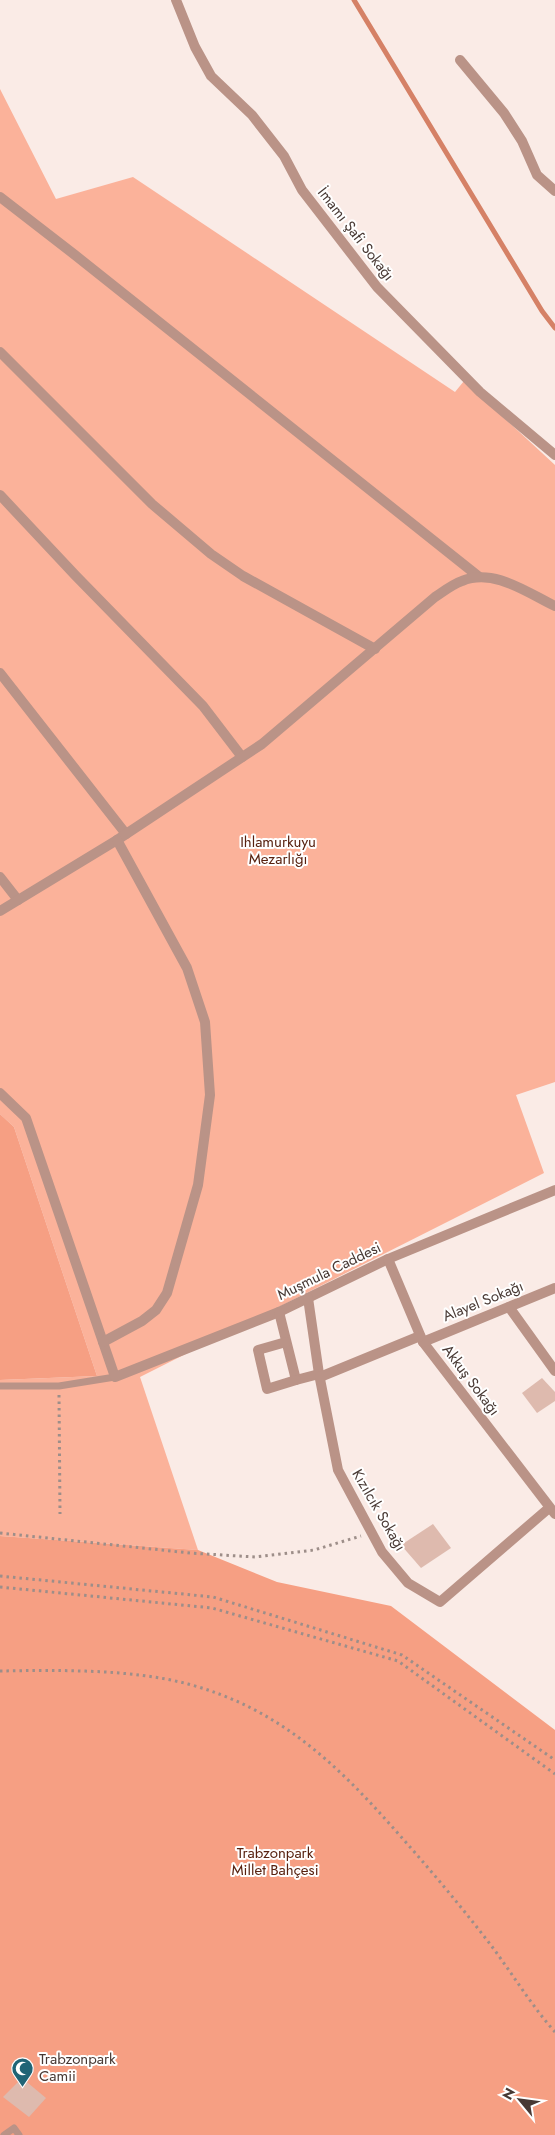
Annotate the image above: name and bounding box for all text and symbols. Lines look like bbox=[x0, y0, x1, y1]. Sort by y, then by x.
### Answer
street label: İmamı Şafi Sokağı bbox=[312, 183, 400, 285]
park label: Ihlamurkuyu Mezarlığı bbox=[240, 831, 316, 870]
street label: Muşmula Caddesi bbox=[273, 1236, 385, 1306]
street label: Alayel Sokağı bbox=[439, 1275, 527, 1327]
street label: Akkuş Sokağı bbox=[437, 1340, 505, 1420]
street label: Kızılcık Sokağı bbox=[347, 1465, 411, 1555]
park label: Trabzonpark Millet Bahçesi bbox=[231, 1842, 319, 1881]
place label: Trabzonpark Camii bbox=[39, 2048, 116, 2087]
mosque icon: Trabzonpark Camii bbox=[11, 2056, 35, 2087]
north arrow bbox=[495, 2075, 545, 2125]
text: N bbox=[497, 2084, 520, 2103]

